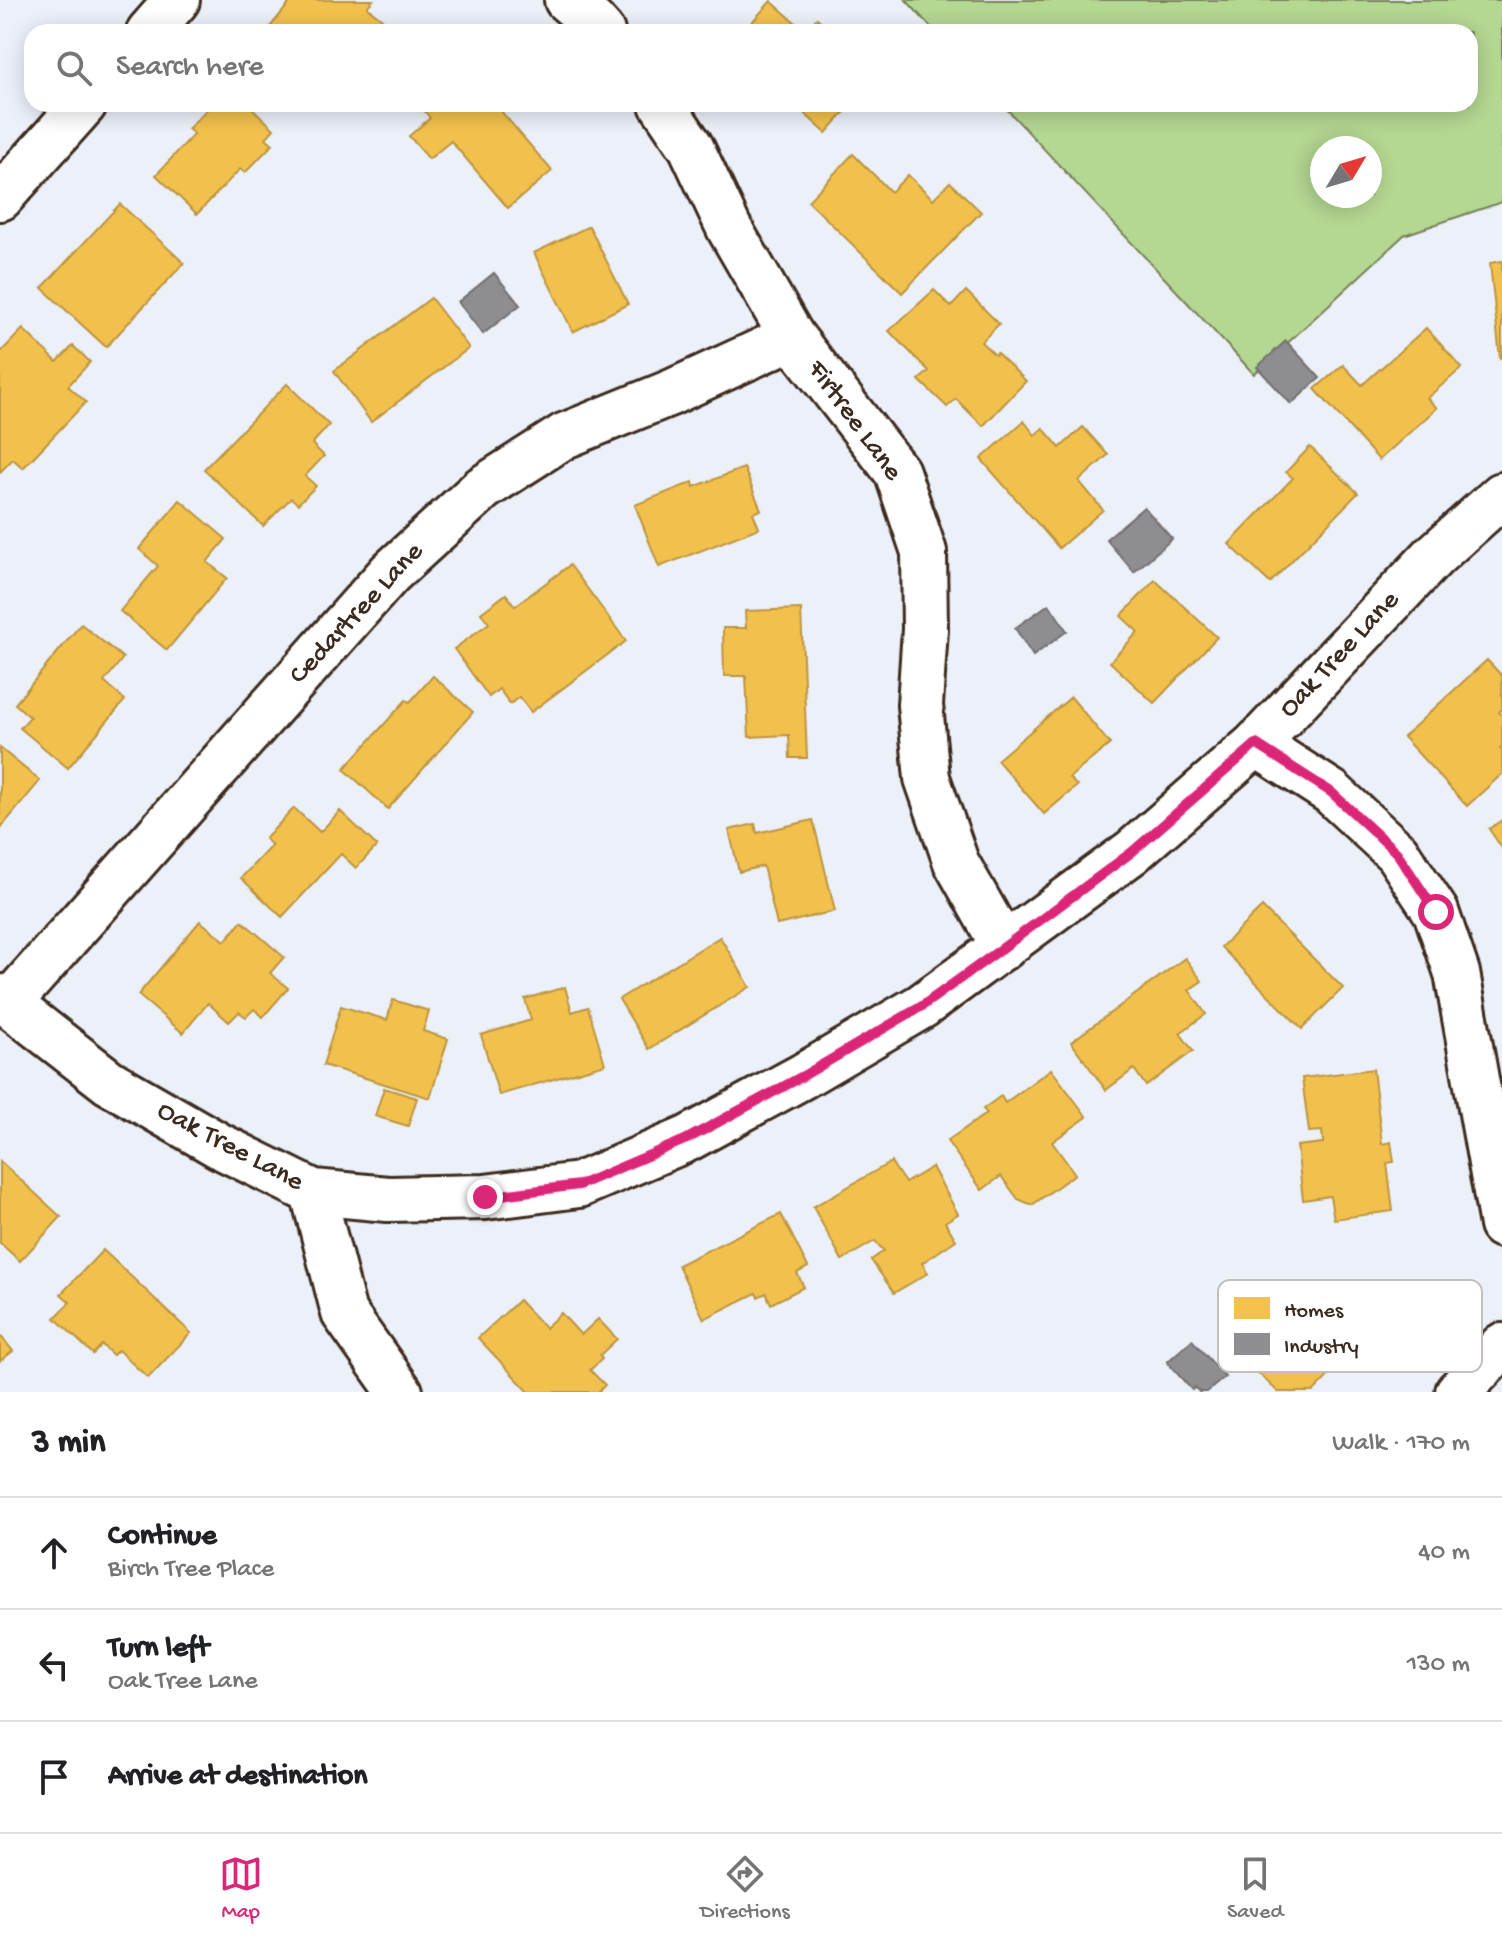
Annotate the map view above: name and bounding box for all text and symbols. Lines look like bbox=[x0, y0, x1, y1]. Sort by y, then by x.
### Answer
search box bbox=[24, 24, 1478, 112]
icon: search bbox=[52, 46, 96, 90]
text: Search here bbox=[116, 51, 264, 86]
north arrow bbox=[1310, 136, 1382, 208]
street label: Firtree Lane bbox=[799, 354, 909, 488]
street label: Cedartree Lane bbox=[283, 536, 431, 692]
street label: Oak Tree Lane bbox=[1273, 584, 1407, 725]
route start bbox=[1418, 894, 1454, 930]
street label: Oak Tree Lane bbox=[151, 1095, 309, 1200]
route end bbox=[467, 1179, 503, 1215]
legend bbox=[1218, 1280, 1482, 1372]
text: Homes bbox=[1284, 1299, 1344, 1325]
text: Industry bbox=[1284, 1335, 1359, 1361]
text: 3 min bbox=[32, 1424, 105, 1464]
text: Walk · 170 m bbox=[1332, 1429, 1470, 1460]
text: Continue bbox=[108, 1520, 217, 1555]
icon: ahead bbox=[32, 1531, 76, 1575]
text: 40 m bbox=[1418, 1538, 1470, 1569]
text: Birch Tree Place bbox=[108, 1555, 274, 1586]
text: Turn left bbox=[108, 1632, 209, 1667]
icon: left bbox=[32, 1643, 76, 1687]
text: 130 m bbox=[1407, 1650, 1470, 1681]
text: Oak Tree Lane bbox=[108, 1667, 258, 1698]
icon: arrive bbox=[32, 1755, 76, 1799]
text: Arrive at destination bbox=[108, 1760, 368, 1795]
tab: Map bbox=[219, 1852, 263, 1926]
tab: Directions bbox=[700, 1852, 790, 1926]
tab: Saved bbox=[1227, 1852, 1283, 1926]

